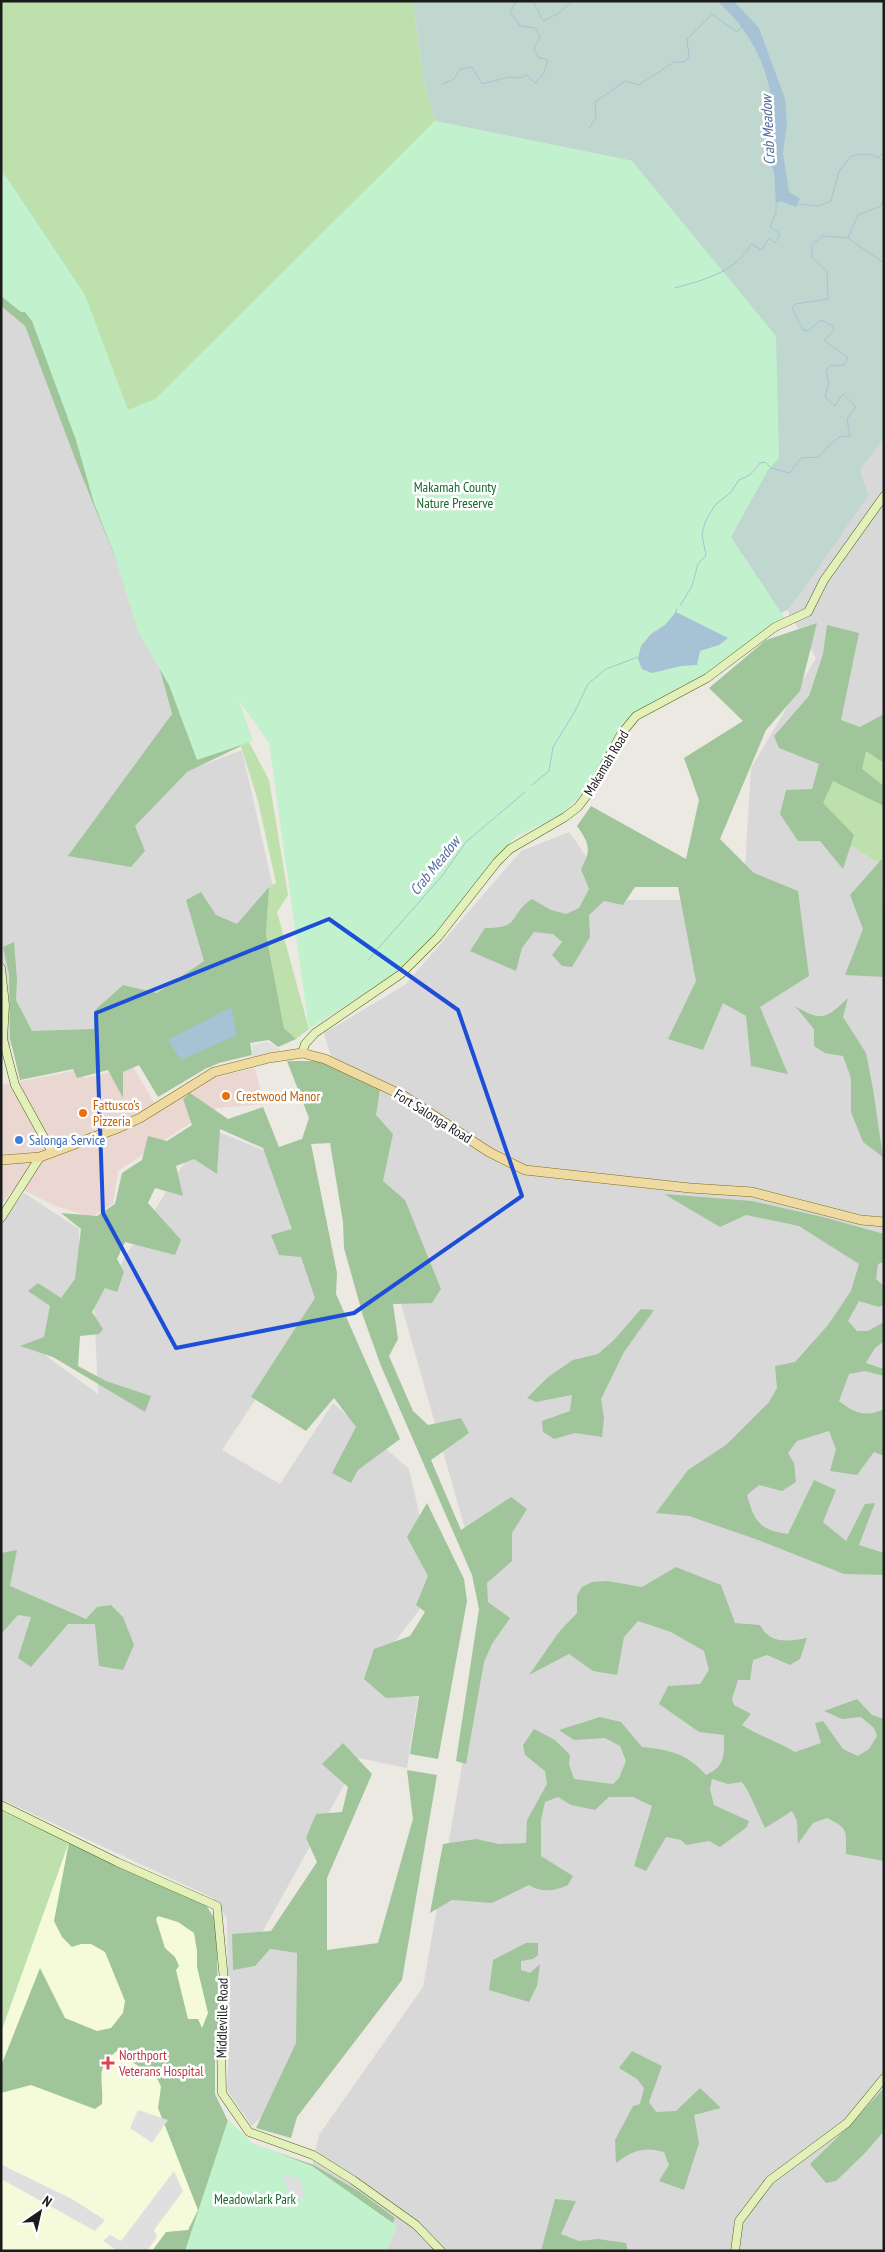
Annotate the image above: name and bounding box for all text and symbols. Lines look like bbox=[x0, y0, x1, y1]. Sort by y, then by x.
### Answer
water label: Crab Meadow bbox=[756, 92, 779, 165]
park label: Makamah County Nature Preserve bbox=[414, 478, 497, 512]
street label: Makamah Road bbox=[579, 727, 633, 799]
water label: Crab Meadow bbox=[405, 831, 465, 899]
street label: Fort Salonga Road bbox=[391, 1085, 475, 1147]
place label: Crestwood Manor bbox=[236, 1087, 320, 1105]
marker: Crestwood Manor bbox=[220, 1090, 232, 1102]
place label: Fattusco's Pizzeria bbox=[93, 1096, 140, 1130]
marker: Fattusco's Pizzeria bbox=[77, 1107, 89, 1119]
place label: Salonga Service bbox=[29, 1131, 105, 1149]
marker: Salonga Service bbox=[13, 1134, 25, 1146]
street label: Middleville Road bbox=[212, 1978, 232, 2058]
place label: Northport Veterans Hospital bbox=[118, 2046, 204, 2080]
marker: Northport Veterans Hospital bbox=[101, 2056, 115, 2070]
north arrow bbox=[15, 2187, 65, 2237]
park label: Meadowlark Park bbox=[214, 2190, 297, 2208]
text: N bbox=[39, 2192, 55, 2211]

